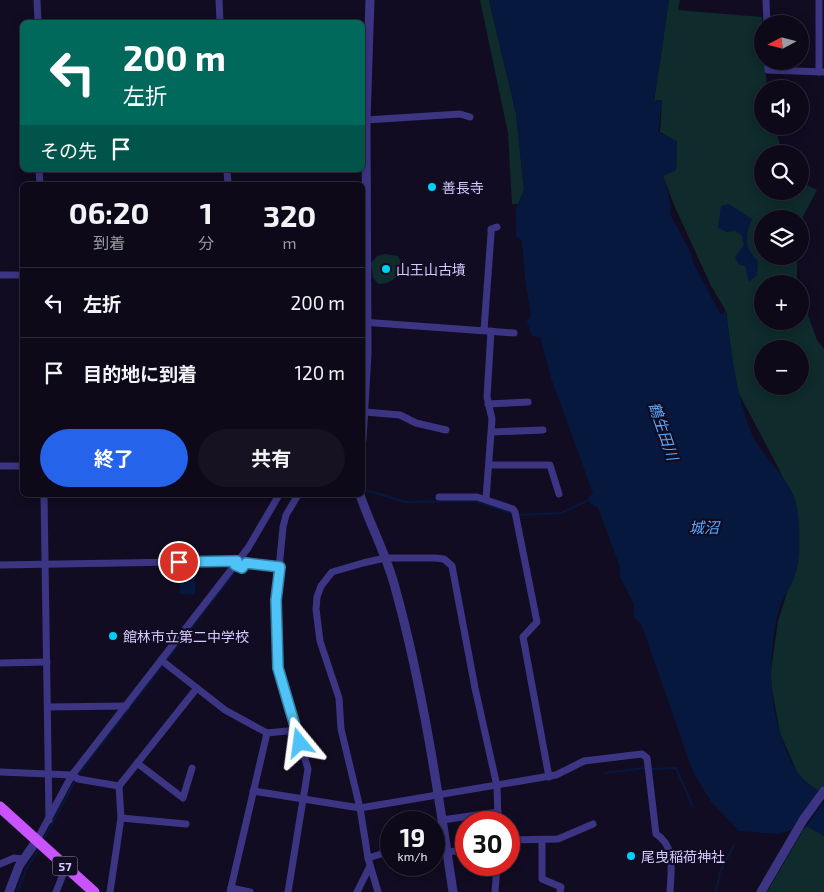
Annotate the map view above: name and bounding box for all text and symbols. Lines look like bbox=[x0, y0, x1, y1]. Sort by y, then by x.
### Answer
north arrow bbox=[754, 15, 809, 70]
map controls bbox=[754, 15, 809, 395]
text: 200 m bbox=[123, 36, 226, 78]
icon: left bbox=[40, 40, 105, 105]
button: sound bbox=[754, 80, 809, 135]
text: 左折 bbox=[123, 82, 167, 108]
icon: arrive bbox=[107, 135, 135, 163]
text: その先 bbox=[40, 139, 97, 162]
button: search bbox=[754, 145, 809, 200]
place label: 善長寺 bbox=[442, 179, 484, 196]
marker: 善長寺 bbox=[426, 181, 438, 193]
text: 06:20 bbox=[69, 194, 149, 230]
text: 1 bbox=[200, 194, 213, 230]
text: 320 bbox=[263, 197, 316, 233]
button: layers bbox=[754, 210, 809, 265]
text: 到着 bbox=[93, 233, 125, 252]
text: 分 bbox=[198, 233, 214, 252]
text: m bbox=[283, 233, 297, 252]
place label: 山王山古墳 bbox=[396, 261, 466, 278]
marker: 山王山古墳 bbox=[380, 263, 392, 275]
button: + bbox=[754, 275, 809, 330]
icon: left bbox=[40, 289, 68, 317]
text: 200 m bbox=[291, 291, 345, 314]
text: 左折 bbox=[83, 292, 121, 315]
button: − bbox=[754, 340, 809, 395]
icon: arrive bbox=[40, 359, 68, 387]
text: 120 m bbox=[294, 361, 345, 384]
text: 目的地に到着 bbox=[83, 362, 197, 385]
water label: 鶴生田川 bbox=[646, 400, 683, 464]
button: 終了 bbox=[40, 429, 188, 487]
button: 共有 bbox=[198, 429, 345, 487]
water label: 城沼 bbox=[689, 518, 721, 536]
pin bbox=[158, 541, 200, 583]
icon: arrive bbox=[165, 548, 193, 576]
place label: 館林市立第二中学校 bbox=[123, 628, 249, 645]
marker: 館林市立第二中学校 bbox=[107, 630, 119, 642]
position arrow bbox=[273, 716, 325, 768]
speed limit sign: 30 bbox=[455, 811, 520, 876]
text: 19 bbox=[400, 822, 425, 852]
place label: 尾曳稲荷神社 bbox=[641, 848, 725, 865]
text: km/h bbox=[398, 849, 427, 863]
marker: 尾曳稲荷神社 bbox=[625, 850, 637, 862]
road number: 57 bbox=[52, 856, 78, 876]

